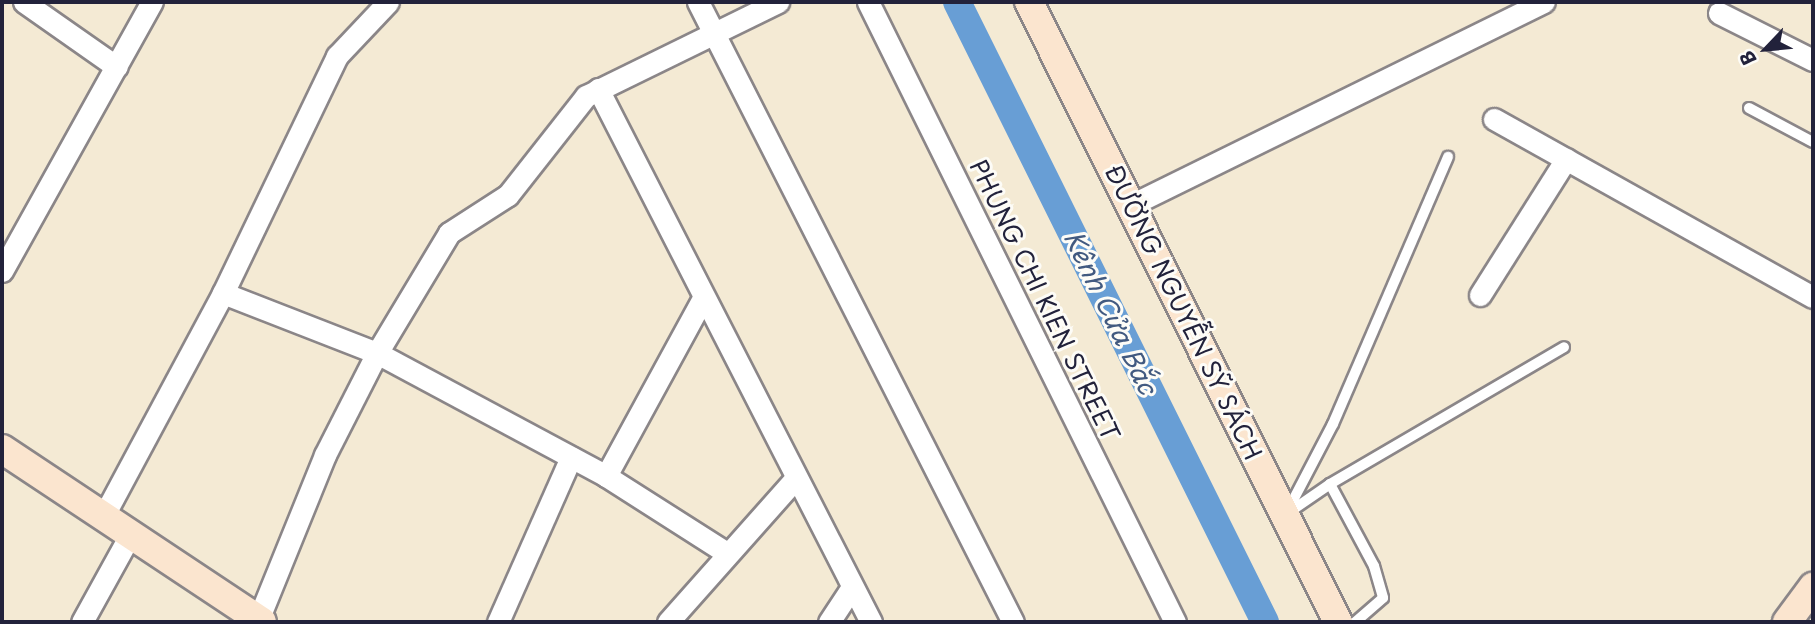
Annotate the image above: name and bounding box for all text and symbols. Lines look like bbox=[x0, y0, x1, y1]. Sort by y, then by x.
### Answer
north arrow bbox=[1731, 14, 1801, 84]
text: B bbox=[1732, 46, 1763, 70]
street label: PHUNG CHI KIEN STREET bbox=[964, 154, 1126, 446]
street label: ĐƯỜNG NGUYỄN SỸ SÁCH bbox=[1100, 159, 1268, 465]
water label: Kênh Cửa Bắc bbox=[1058, 225, 1164, 399]

